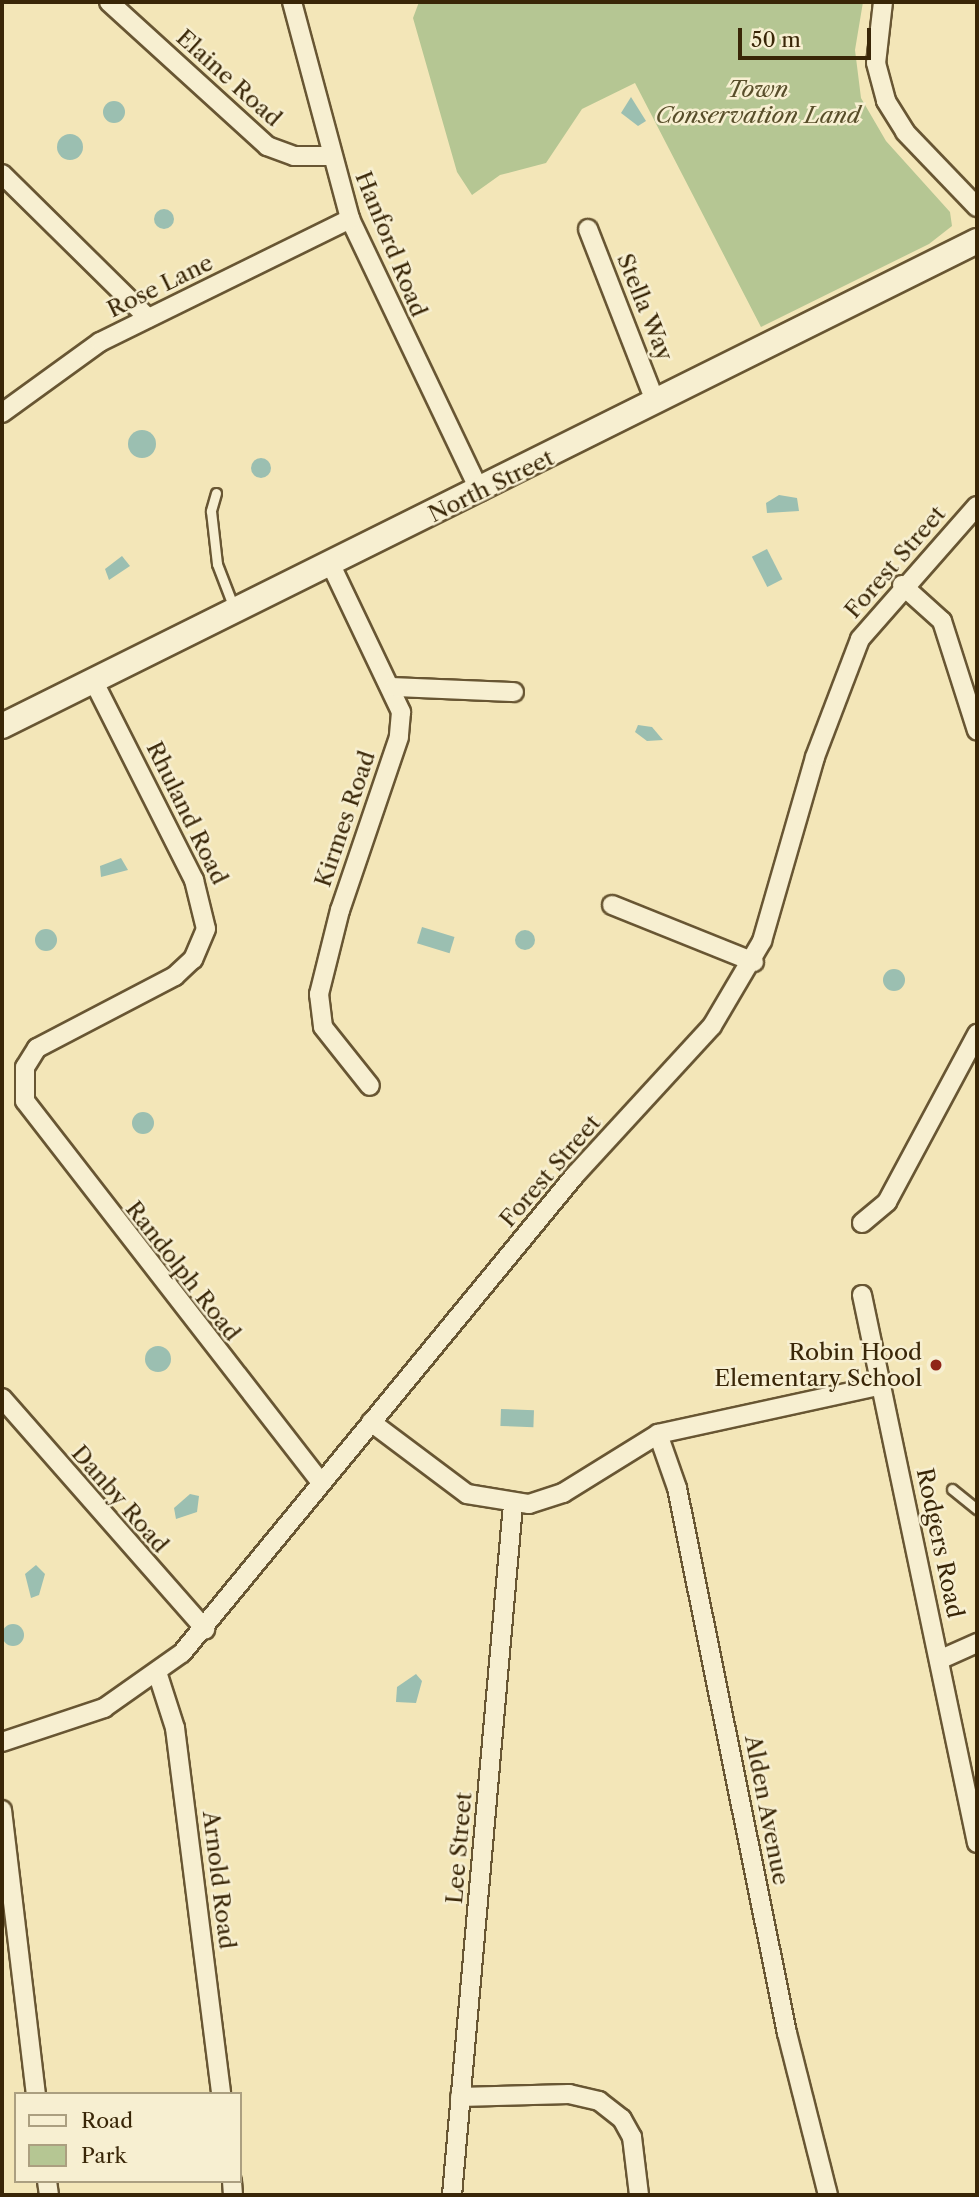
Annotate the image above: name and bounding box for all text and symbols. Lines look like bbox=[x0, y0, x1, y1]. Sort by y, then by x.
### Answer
scale bar bbox=[741, 14, 874, 58]
street label: Elaine Road bbox=[171, 24, 287, 132]
text: 50 m bbox=[751, 27, 801, 52]
park label: Town Conservation Land bbox=[656, 75, 860, 129]
street label: Hanford Road bbox=[349, 167, 433, 321]
street label: Rose Lane bbox=[103, 249, 217, 323]
street label: Stella Way bbox=[611, 249, 679, 365]
street label: North Street bbox=[424, 444, 558, 528]
street label: Forest Street bbox=[839, 500, 951, 624]
street label: Rhuland Road bbox=[140, 737, 234, 889]
street label: Kirmes Road bbox=[309, 747, 381, 891]
street label: Forest Street bbox=[494, 1109, 606, 1233]
street label: Randolph Road bbox=[120, 1196, 246, 1346]
place label: Robin Hood Elementary School bbox=[714, 1338, 922, 1392]
marker: Robin Hood Elementary School bbox=[928, 1357, 944, 1373]
street label: Danby Road bbox=[66, 1439, 174, 1559]
street label: Rodgers Road bbox=[911, 1466, 969, 1620]
street label: Alden Avenue bbox=[739, 1732, 795, 1888]
street label: Lee Street bbox=[440, 1791, 478, 1905]
street label: Arnold Road bbox=[197, 1809, 241, 1951]
legend bbox=[14, 2092, 242, 2183]
text: Road bbox=[81, 2108, 133, 2133]
text: Park bbox=[81, 2143, 127, 2168]

